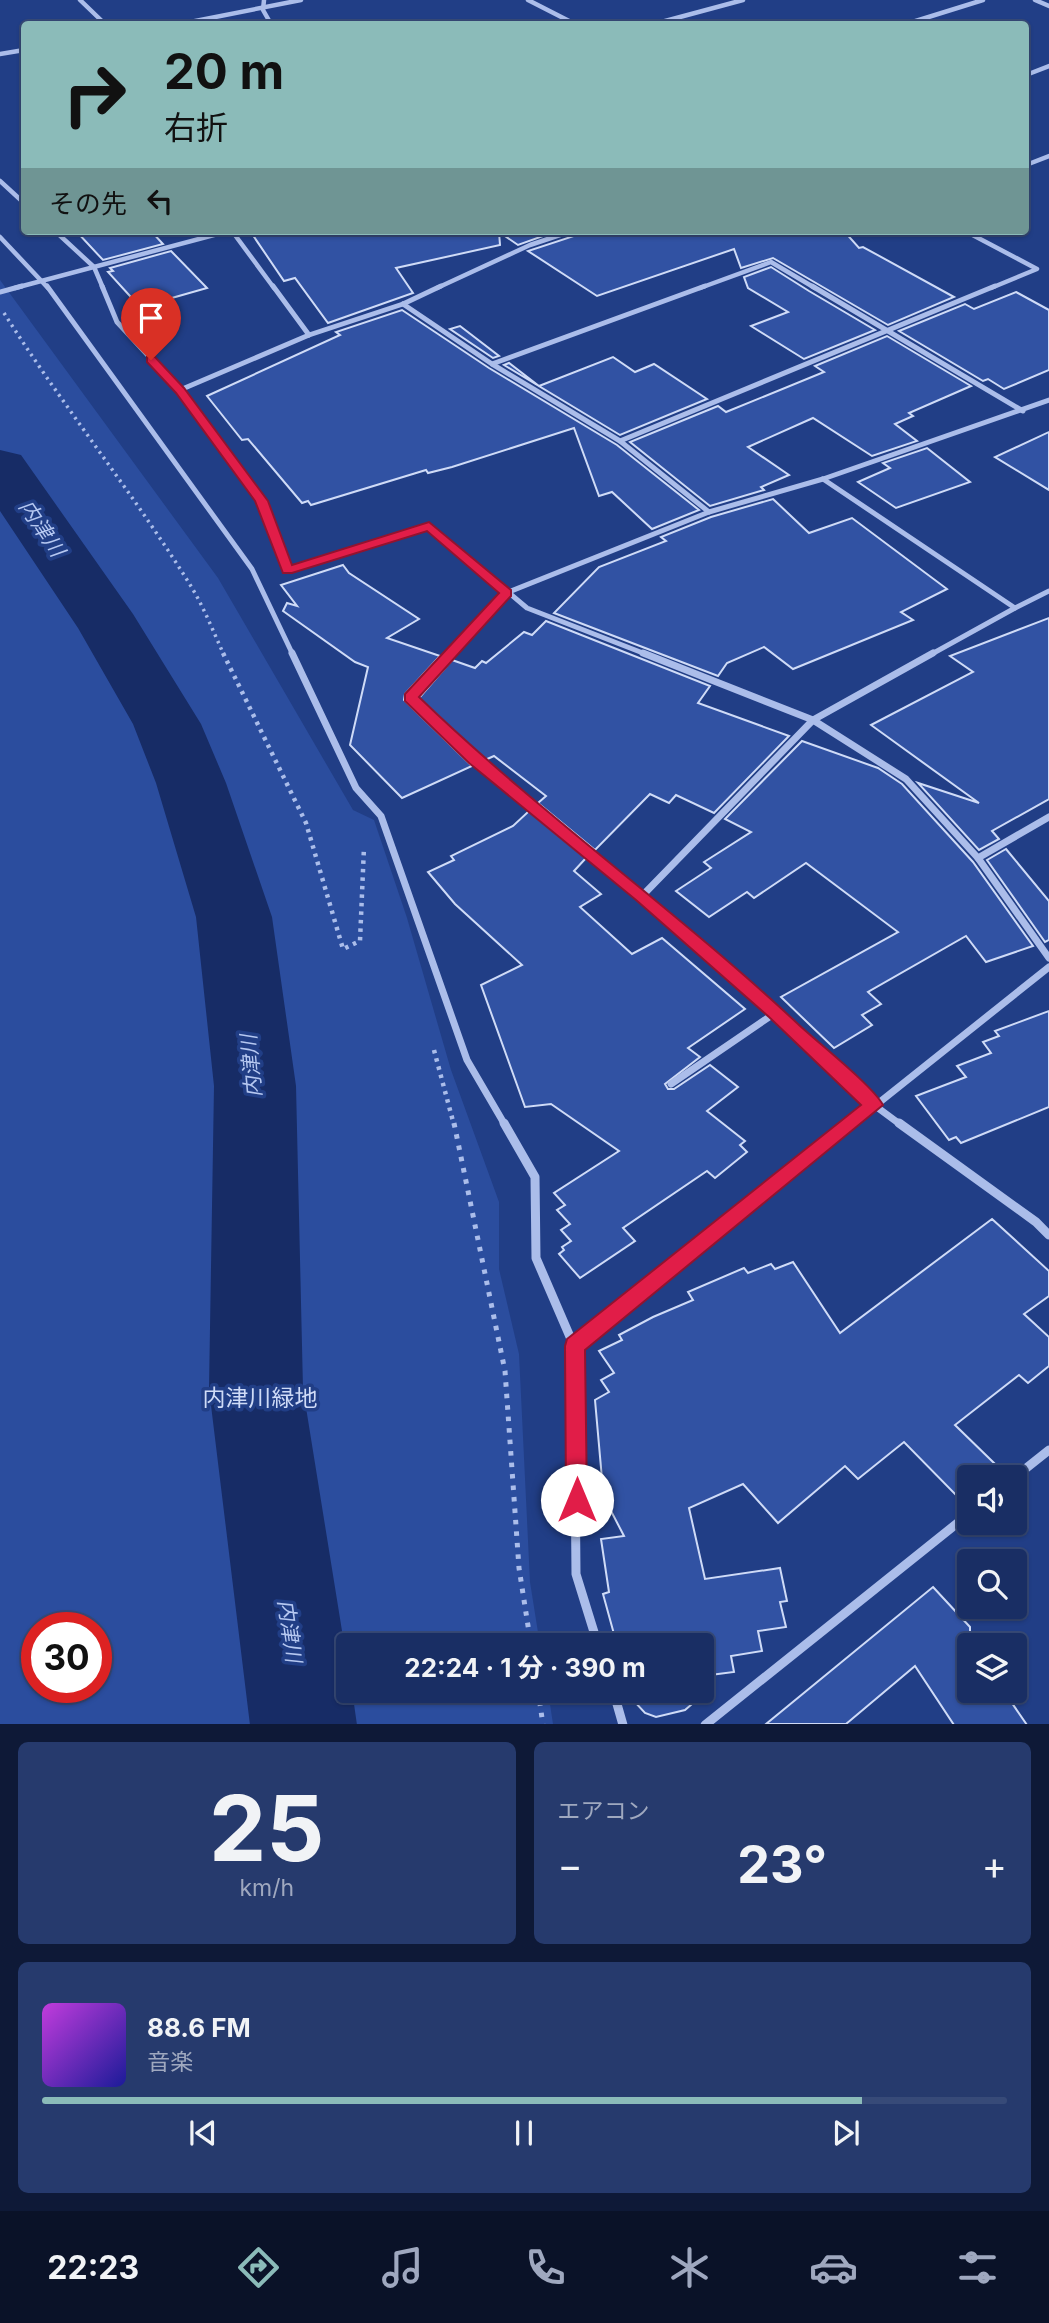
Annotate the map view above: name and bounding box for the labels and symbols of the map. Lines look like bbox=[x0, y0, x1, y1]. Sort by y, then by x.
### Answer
pin bbox=[121, 288, 181, 360]
water label: 内津川 bbox=[14, 495, 71, 563]
water label: 内津川 bbox=[236, 1032, 266, 1098]
park label: 内津川緑地 bbox=[203, 1384, 318, 1412]
position arrow bbox=[540, 1463, 614, 1537]
water label: 内津川 bbox=[273, 1598, 307, 1666]
speed limit sign: 30 bbox=[21, 1612, 112, 1703]

